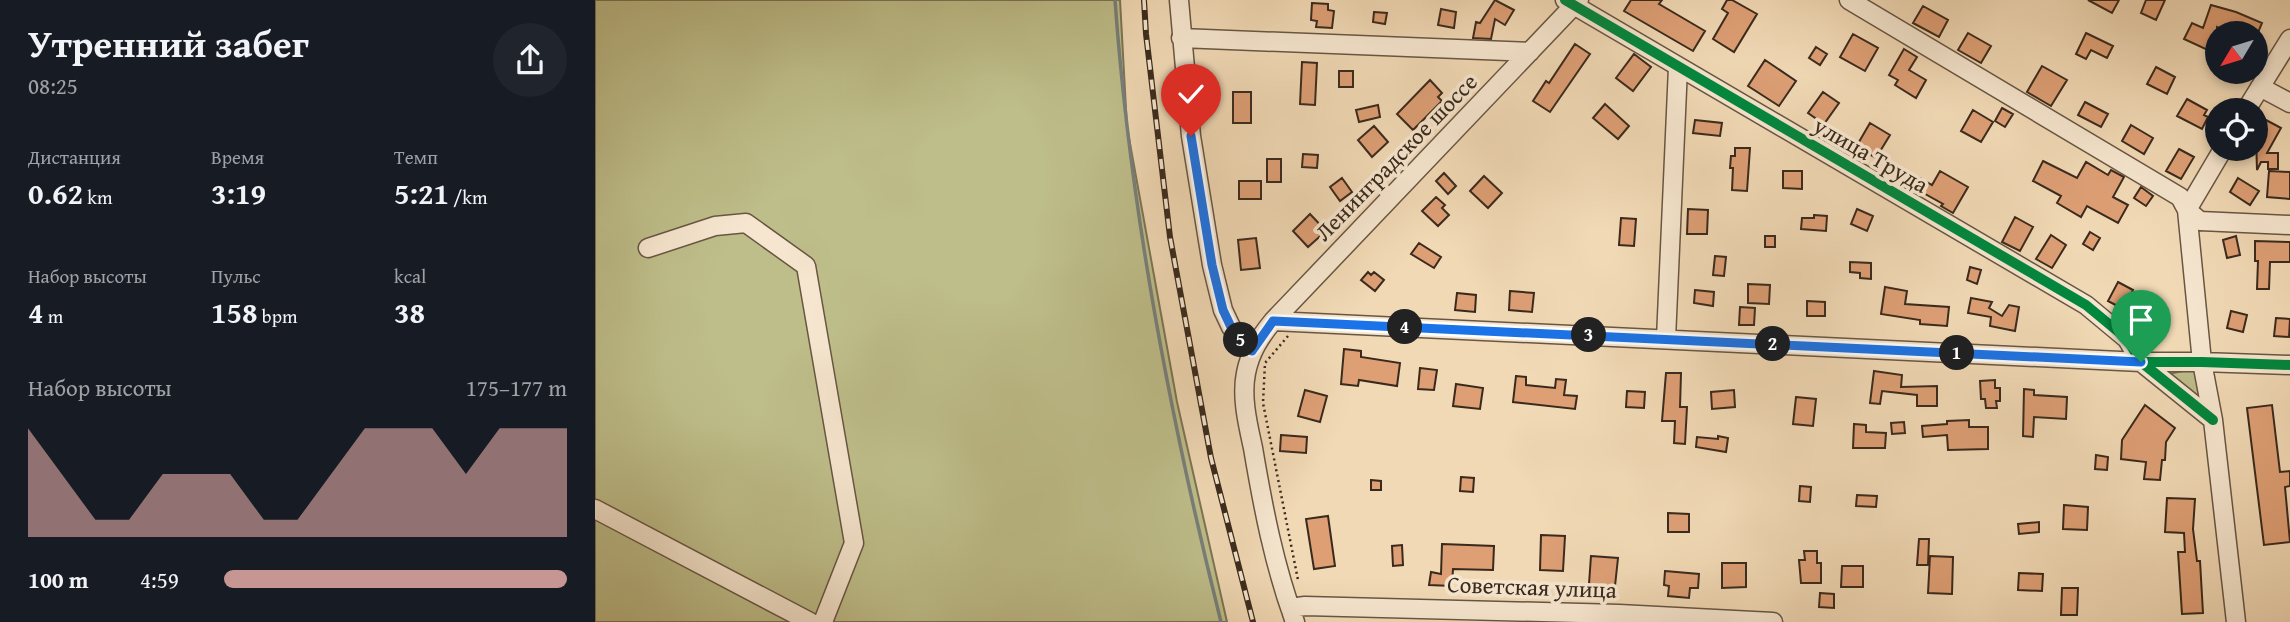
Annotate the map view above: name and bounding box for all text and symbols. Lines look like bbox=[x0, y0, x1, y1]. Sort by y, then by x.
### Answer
text: Утренний забег bbox=[28, 15, 309, 71]
north arrow bbox=[2205, 21, 2268, 84]
map controls bbox=[2205, 21, 2268, 161]
button: share bbox=[493, 23, 567, 97]
pin bbox=[1161, 64, 1221, 136]
street label: Ленинградское шоссе bbox=[1307, 66, 1484, 248]
text: 08:25 bbox=[28, 69, 78, 102]
icon: check bbox=[1172, 75, 1210, 113]
button: locate bbox=[2205, 98, 2268, 161]
street label: улица Труда bbox=[1807, 108, 1935, 201]
text: Дистанция bbox=[28, 143, 121, 171]
text: Время bbox=[211, 143, 264, 171]
text: Темп bbox=[394, 143, 438, 171]
text: 0.62 bbox=[28, 171, 83, 215]
text: 3:19 bbox=[211, 171, 266, 215]
text: 5:21 bbox=[394, 171, 449, 215]
text: km bbox=[83, 183, 112, 211]
text: /km bbox=[449, 183, 487, 211]
text: Набор высоты bbox=[28, 262, 147, 290]
text: Пульс bbox=[211, 262, 261, 290]
text: kcal bbox=[394, 262, 426, 290]
text: 4 bbox=[28, 290, 44, 334]
text: 158 bbox=[211, 290, 258, 334]
text: 38 bbox=[394, 290, 425, 334]
pin bbox=[2111, 290, 2171, 362]
icon: arrive bbox=[2122, 301, 2160, 339]
text: m bbox=[44, 302, 63, 330]
text: bpm bbox=[258, 302, 297, 330]
pin: 4 bbox=[1387, 310, 1423, 344]
text: 4 bbox=[1400, 312, 1409, 340]
pin: 3 bbox=[1571, 318, 1607, 352]
text: 3 bbox=[1584, 320, 1593, 348]
pin: 5 bbox=[1223, 322, 1259, 358]
text: 5 bbox=[1236, 325, 1245, 353]
pin: 2 bbox=[1755, 326, 1791, 362]
text: 2 bbox=[1768, 329, 1777, 357]
pin: 1 bbox=[1939, 336, 1975, 370]
text: 1 bbox=[1952, 338, 1961, 366]
text: Набор высоты bbox=[28, 371, 172, 404]
text: 175–177 m bbox=[466, 371, 567, 404]
text: 100 m bbox=[28, 563, 89, 596]
text: 4:59 bbox=[140, 563, 179, 596]
street label: Советская улица bbox=[1447, 567, 1617, 606]

